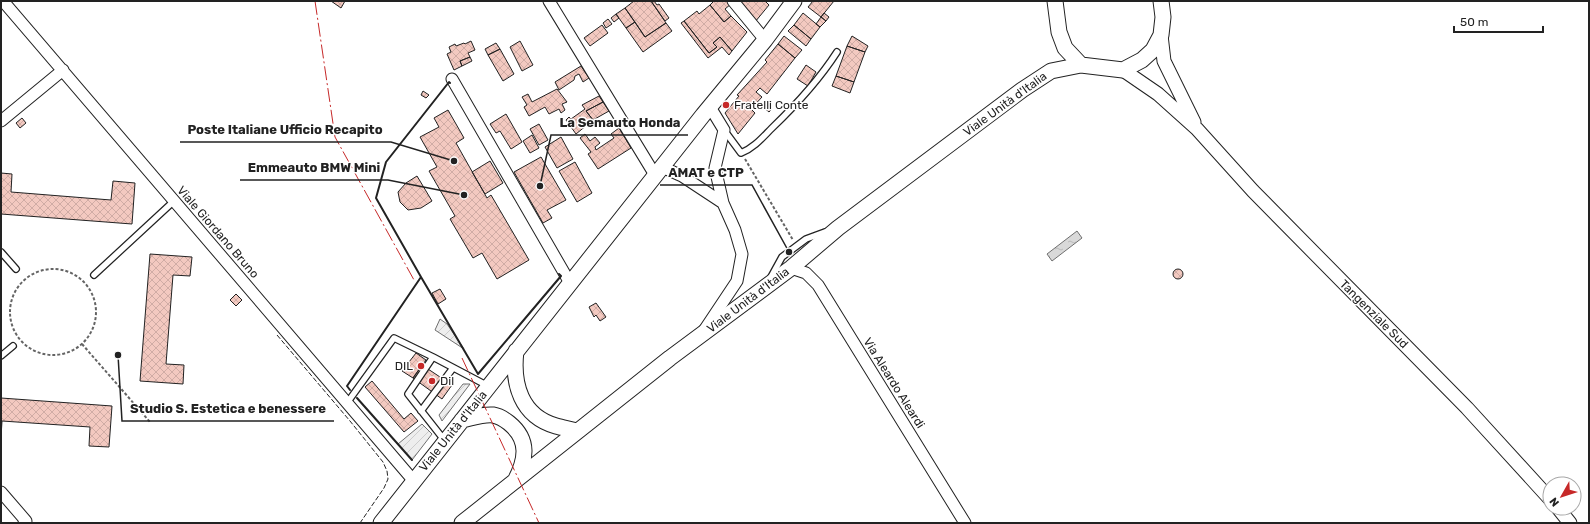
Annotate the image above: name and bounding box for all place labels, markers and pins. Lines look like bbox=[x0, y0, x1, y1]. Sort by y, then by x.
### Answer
place label: Fratelli Conte bbox=[734, 98, 809, 112]
marker: Fratelli Conte bbox=[721, 100, 731, 110]
callout: La Semauto Honda bbox=[551, 110, 688, 135]
callout: Poste Italiane Ufficio Recapito bbox=[180, 117, 391, 142]
callout: Emmeauto BMW Mini bbox=[240, 155, 388, 180]
callout: AMAT e CTP bbox=[660, 160, 752, 185]
place label: DIL bbox=[395, 359, 413, 373]
marker: DIL bbox=[416, 361, 426, 371]
place label: Dil bbox=[440, 374, 454, 388]
marker: Dil bbox=[427, 376, 437, 386]
callout: Studio S. Estetica e benessere bbox=[122, 396, 334, 421]

